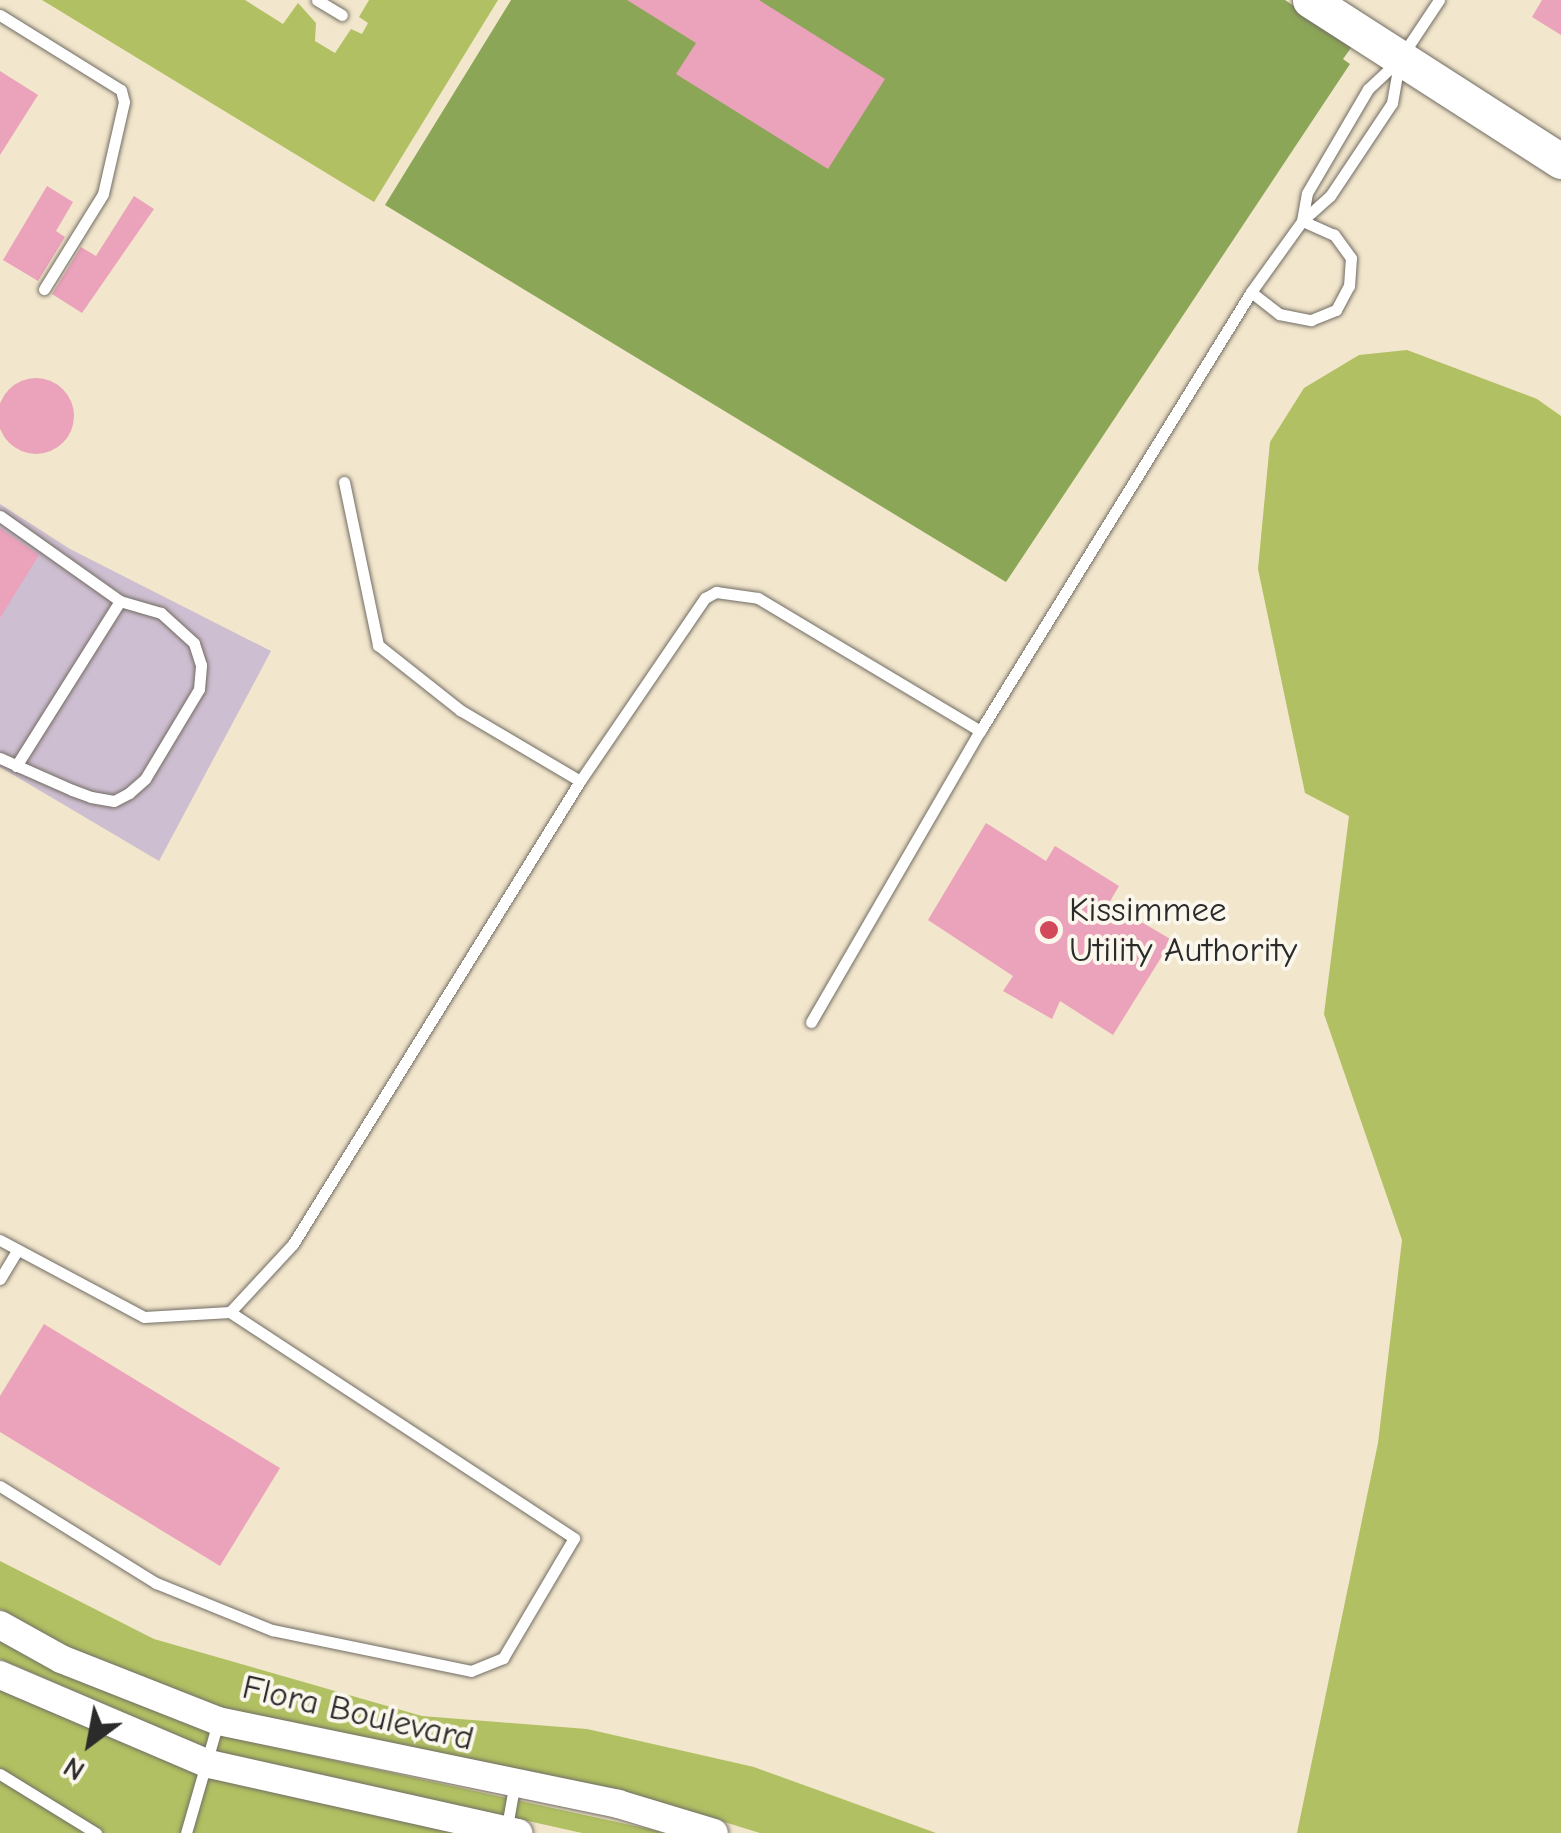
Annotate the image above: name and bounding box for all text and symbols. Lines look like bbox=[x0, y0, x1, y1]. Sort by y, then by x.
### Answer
place label: Kissimmee Utility Authority bbox=[1069, 889, 1297, 971]
marker: Kissimmee Utility Authority bbox=[1038, 919, 1060, 941]
street label: Flora Boulevard bbox=[238, 1666, 478, 1760]
north arrow bbox=[40, 1693, 140, 1793]
text: N bbox=[58, 1750, 90, 1787]

